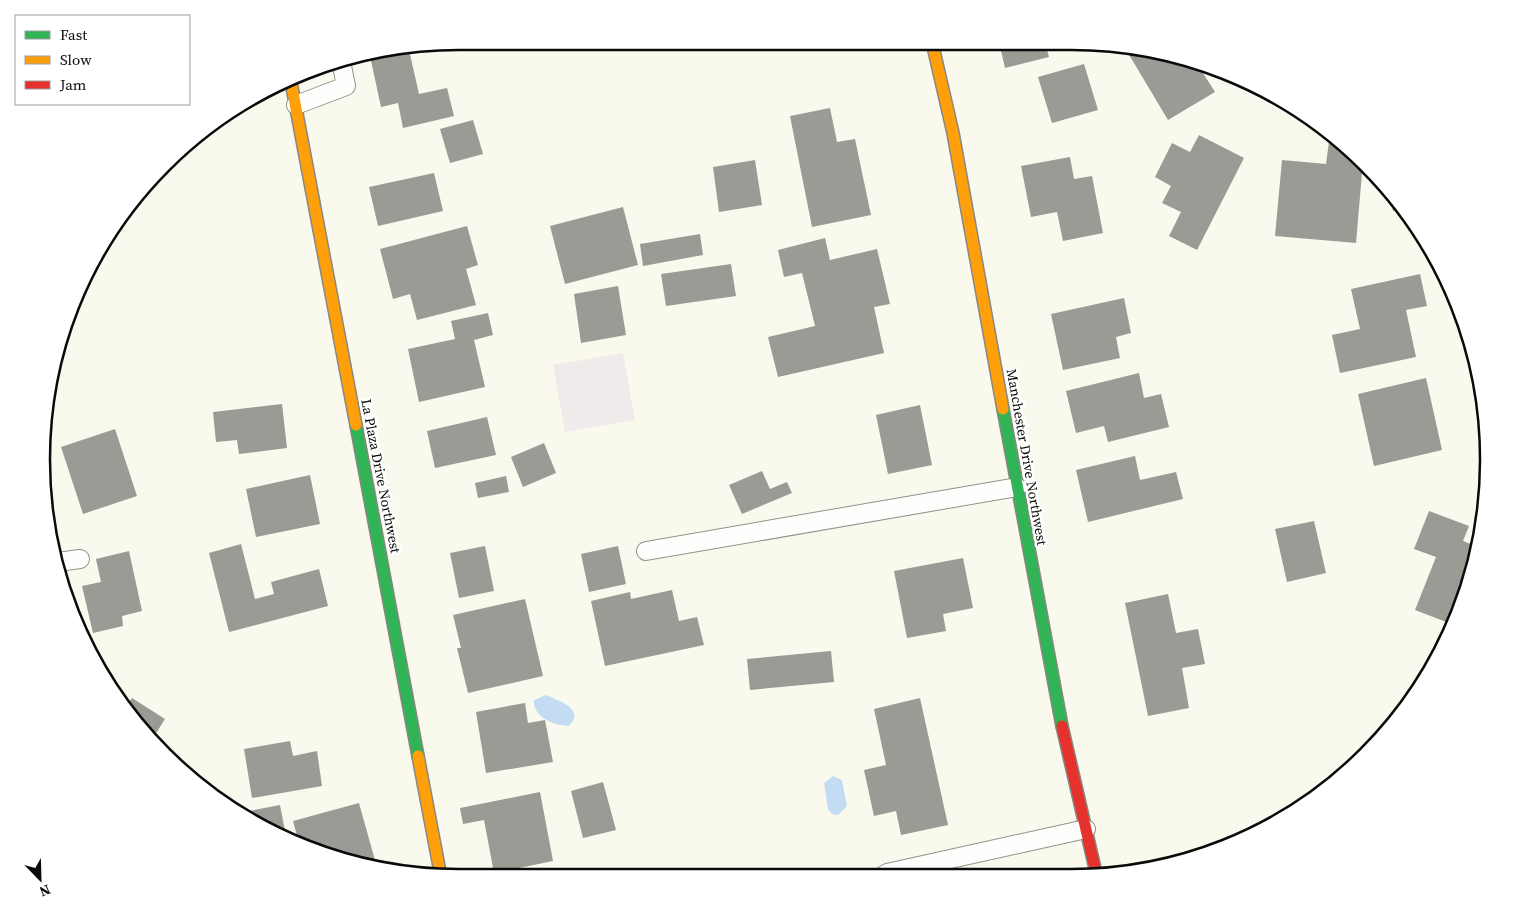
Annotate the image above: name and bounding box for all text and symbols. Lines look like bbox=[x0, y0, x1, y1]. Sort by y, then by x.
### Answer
legend bbox=[15, 15, 190, 105]
text: Fast bbox=[60, 24, 87, 45]
text: Slow bbox=[60, 49, 92, 70]
text: Jam bbox=[59, 74, 87, 95]
street label: Manchester Drive Northwest bbox=[1002, 367, 1052, 547]
street label: La Plaza Drive Northwest bbox=[356, 397, 406, 555]
north arrow bbox=[15, 854, 65, 904]
text: N bbox=[36, 880, 54, 902]

